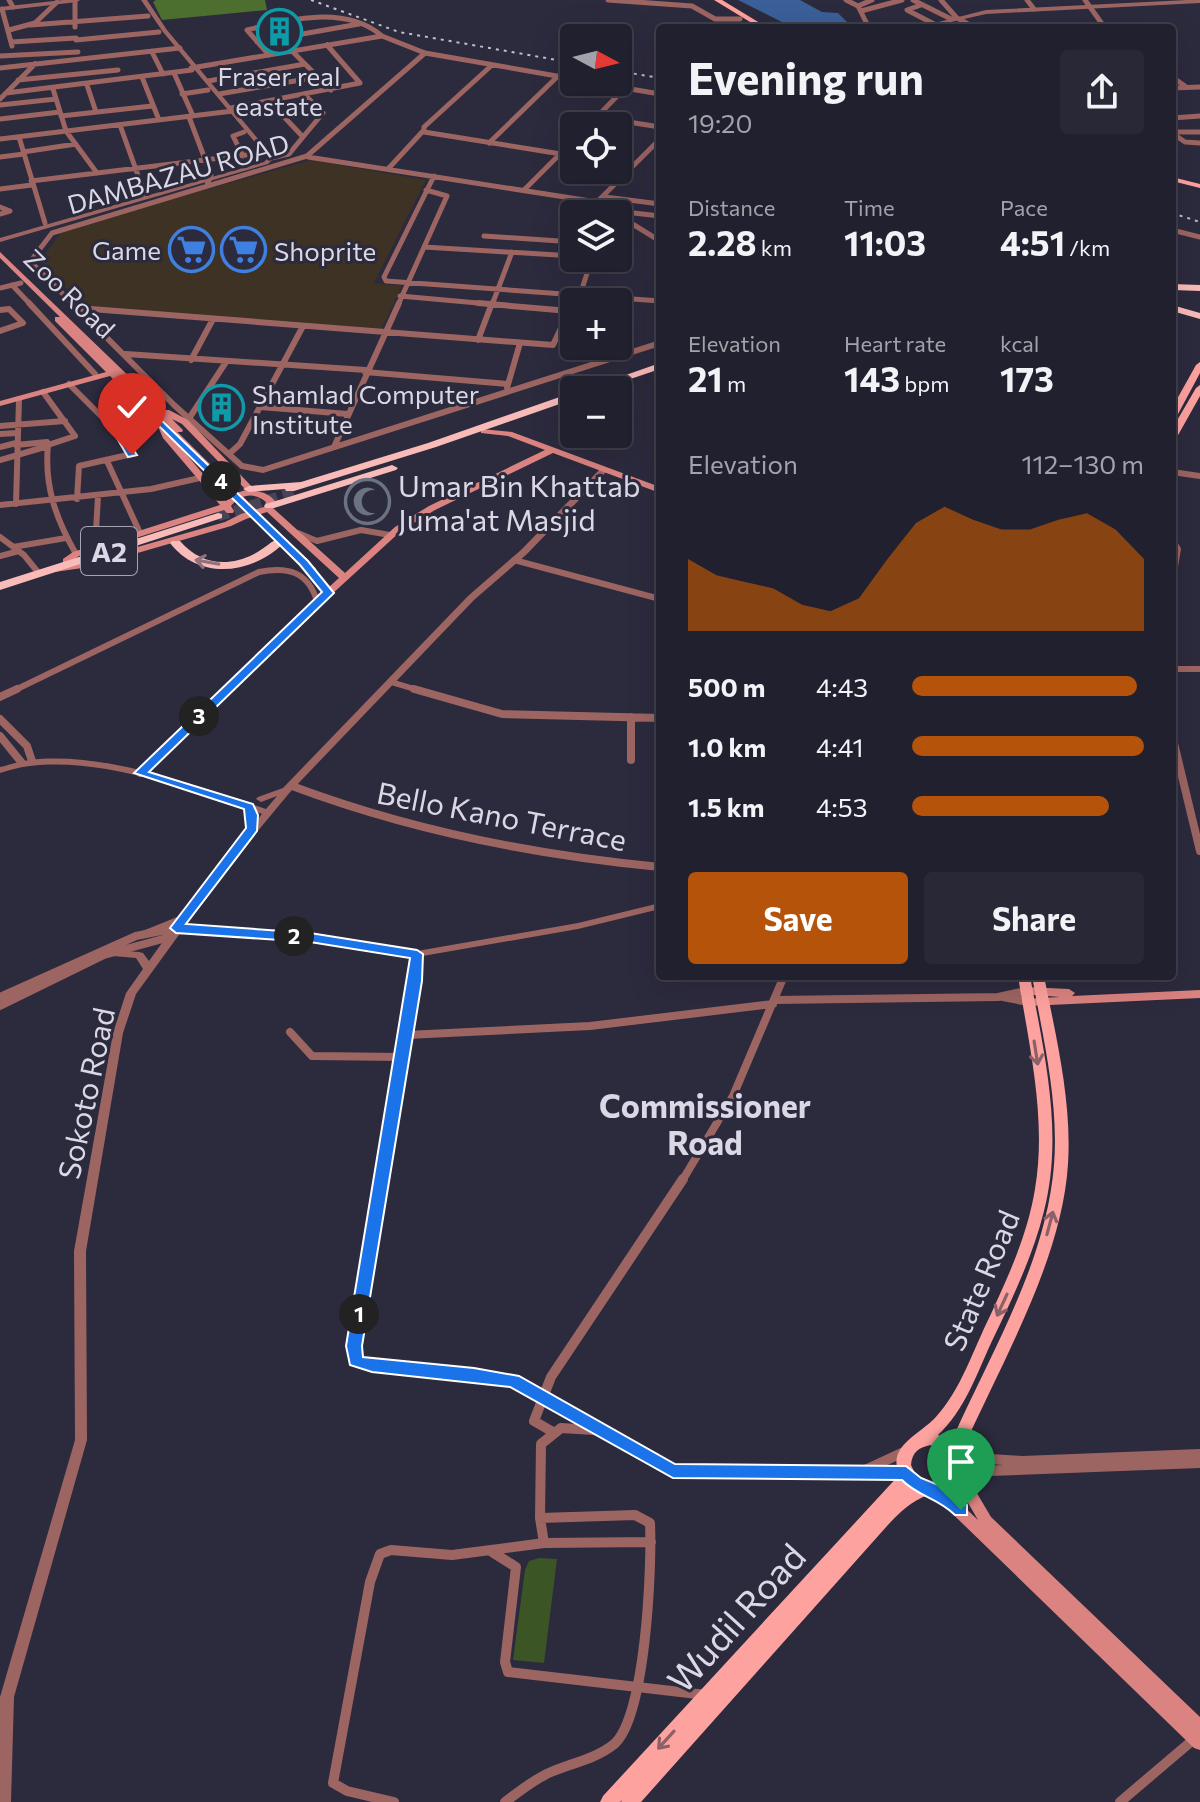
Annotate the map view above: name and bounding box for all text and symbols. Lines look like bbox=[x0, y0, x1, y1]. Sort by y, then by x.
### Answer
building icon: Fraser real eastate bbox=[255, 8, 303, 56]
north arrow bbox=[560, 24, 632, 96]
map controls bbox=[560, 24, 632, 448]
text: Evening run bbox=[688, 50, 924, 104]
button: share bbox=[1060, 50, 1144, 134]
place label: Fraser real eastate bbox=[217, 60, 341, 121]
text: 19:20 bbox=[688, 107, 752, 138]
button: locate bbox=[560, 112, 632, 184]
street label: DAMBAZAU ROAD bbox=[64, 127, 292, 219]
text: Distance bbox=[688, 194, 775, 221]
text: Time bbox=[844, 194, 895, 221]
text: Pace bbox=[1000, 194, 1048, 221]
button: layers bbox=[560, 200, 632, 272]
text: 2.28 bbox=[688, 221, 757, 263]
text: 11:03 bbox=[844, 221, 926, 263]
text: 4:51 bbox=[1000, 221, 1065, 263]
supermarket icon: Game bbox=[168, 225, 216, 273]
supermarket icon: Shoprite bbox=[219, 226, 267, 274]
place label: Game bbox=[92, 234, 161, 265]
text: km bbox=[757, 234, 792, 261]
text: /km bbox=[1065, 234, 1110, 261]
place label: Shoprite bbox=[274, 235, 376, 266]
street label: Zoo Road bbox=[18, 242, 122, 344]
button: + bbox=[560, 288, 632, 360]
text: Elevation bbox=[688, 330, 781, 357]
text: Heart rate bbox=[844, 330, 946, 357]
text: kcal bbox=[1000, 330, 1039, 357]
text: 21 bbox=[688, 357, 723, 399]
text: 143 bbox=[844, 357, 900, 399]
text: 173 bbox=[1000, 357, 1054, 399]
text: m bbox=[723, 370, 746, 397]
text: bpm bbox=[900, 370, 950, 397]
pin bbox=[98, 373, 166, 455]
button: − bbox=[560, 376, 632, 448]
place label: Shamlad Computer Institute bbox=[252, 378, 479, 439]
building icon: Shamlad Computer Institute bbox=[197, 384, 245, 432]
icon: check bbox=[110, 385, 154, 429]
text: Elevation bbox=[688, 448, 798, 479]
text: 112–130 m bbox=[1021, 448, 1144, 479]
pin: 4 bbox=[201, 461, 241, 501]
place label: Umar Bin Khattab Juma'at Masjid bbox=[398, 466, 641, 537]
text: 4 bbox=[214, 467, 228, 494]
mosque icon: Umar Bin Khattab Juma'at Masjid bbox=[343, 477, 391, 525]
road number: A2 bbox=[81, 527, 137, 575]
one-way arrow bbox=[195, 554, 220, 569]
text: 500 m bbox=[688, 671, 765, 702]
text: 4:43 bbox=[816, 671, 868, 702]
pin: 3 bbox=[179, 696, 219, 736]
text: 3 bbox=[193, 702, 205, 729]
text: 1.0 km bbox=[688, 731, 766, 762]
text: 4:41 bbox=[816, 731, 864, 762]
street label: Bello Kano Terrace bbox=[374, 773, 630, 857]
text: 1.5 km bbox=[688, 791, 764, 822]
text: 4:53 bbox=[816, 791, 868, 822]
button: Save bbox=[688, 872, 908, 964]
button: Share bbox=[924, 872, 1144, 964]
pin: 2 bbox=[274, 916, 314, 956]
text: 2 bbox=[288, 922, 300, 949]
street label: Sokoto Road bbox=[49, 1004, 121, 1182]
one-way arrow bbox=[1029, 1040, 1044, 1065]
district label: Commissioner Road bbox=[599, 1085, 811, 1162]
street label: State Road bbox=[934, 1204, 1026, 1356]
one-way arrow bbox=[1044, 1211, 1059, 1237]
one-way arrow bbox=[994, 1293, 1009, 1317]
pin: 1 bbox=[339, 1294, 379, 1334]
text: 1 bbox=[354, 1300, 364, 1327]
pin bbox=[927, 1428, 995, 1510]
icon: arrive bbox=[939, 1440, 983, 1484]
street label: Wudil Road bbox=[657, 1533, 813, 1701]
one-way arrow bbox=[656, 1730, 675, 1750]

